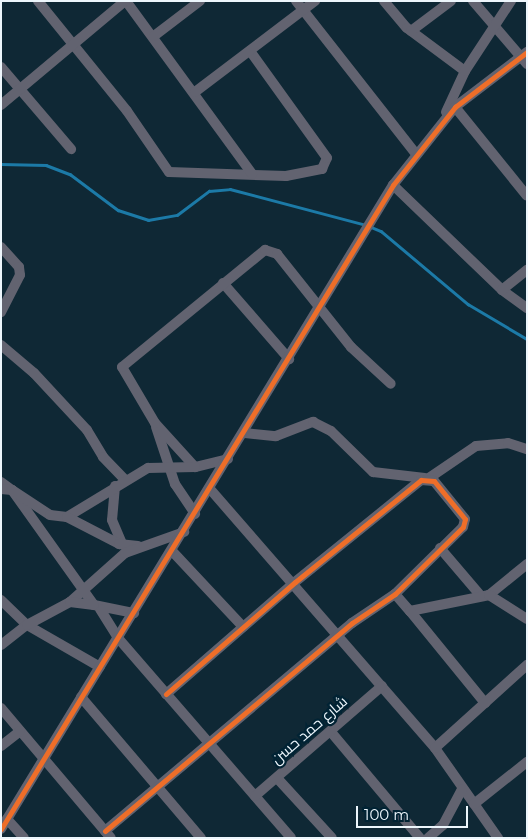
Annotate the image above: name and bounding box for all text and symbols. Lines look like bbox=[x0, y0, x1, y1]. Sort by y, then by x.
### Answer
street label: شارع حمد حسن bbox=[267, 692, 351, 768]
scale bar bbox=[358, 796, 470, 828]
text: 100 m bbox=[364, 805, 409, 824]

